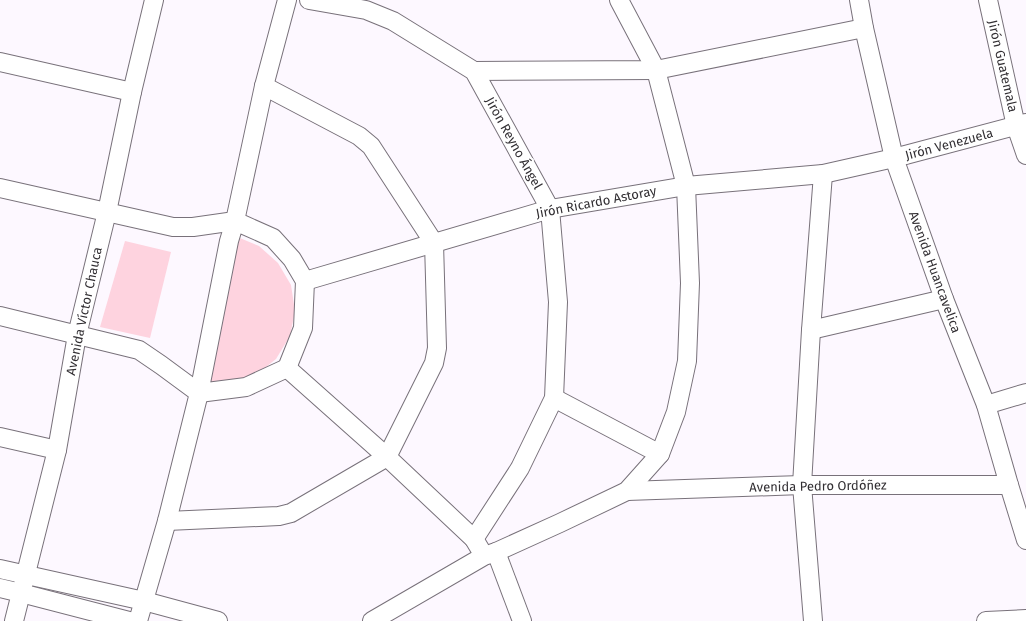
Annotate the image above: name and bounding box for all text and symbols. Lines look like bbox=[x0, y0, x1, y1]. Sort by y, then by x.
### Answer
street label: Jirón Guatemala bbox=[985, 18, 1021, 114]
street label: Jirón Reyno Ángel bbox=[482, 94, 546, 192]
street label: Jirón Venezuela bbox=[903, 125, 995, 163]
street label: Jirón Ricardo Astoray bbox=[534, 183, 658, 221]
street label: Avenida Huancavelica bbox=[906, 209, 964, 335]
street label: Avenida Víctor Chauca bbox=[63, 245, 105, 377]
street label: Avenida Pedro Ordóñez bbox=[749, 477, 887, 495]

